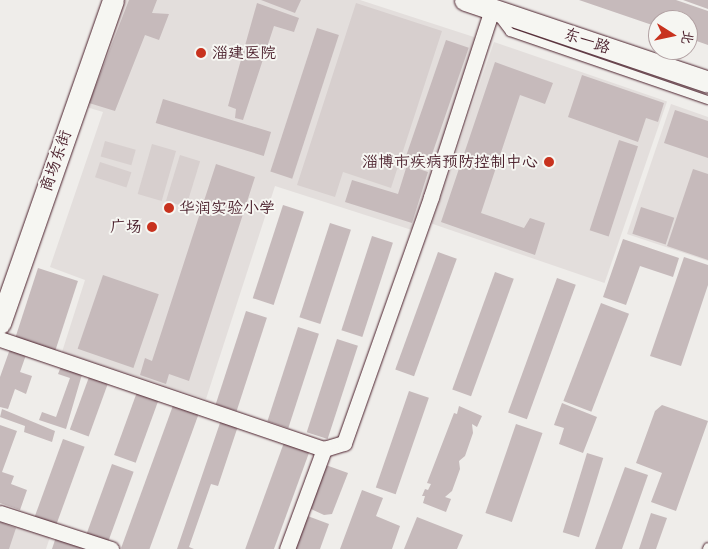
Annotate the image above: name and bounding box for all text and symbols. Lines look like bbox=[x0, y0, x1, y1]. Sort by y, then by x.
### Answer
north arrow bbox=[648, 10, 698, 60]
street label: 东一路 bbox=[561, 24, 613, 58]
text: 北 bbox=[678, 29, 697, 46]
place label: 淄建医院 bbox=[212, 43, 276, 63]
marker: 淄建医院 bbox=[194, 46, 208, 60]
street label: 商场东街 bbox=[37, 128, 75, 194]
place label: 淄博市疾病预防控制中心 bbox=[362, 152, 538, 172]
marker: 淄博市疾病预防控制中心 bbox=[542, 155, 556, 169]
place label: 华润实验小学 bbox=[179, 198, 275, 218]
marker: 华润实验小学 bbox=[163, 202, 175, 214]
place label: 广场 bbox=[110, 217, 142, 237]
marker: 广场 bbox=[146, 221, 158, 233]

